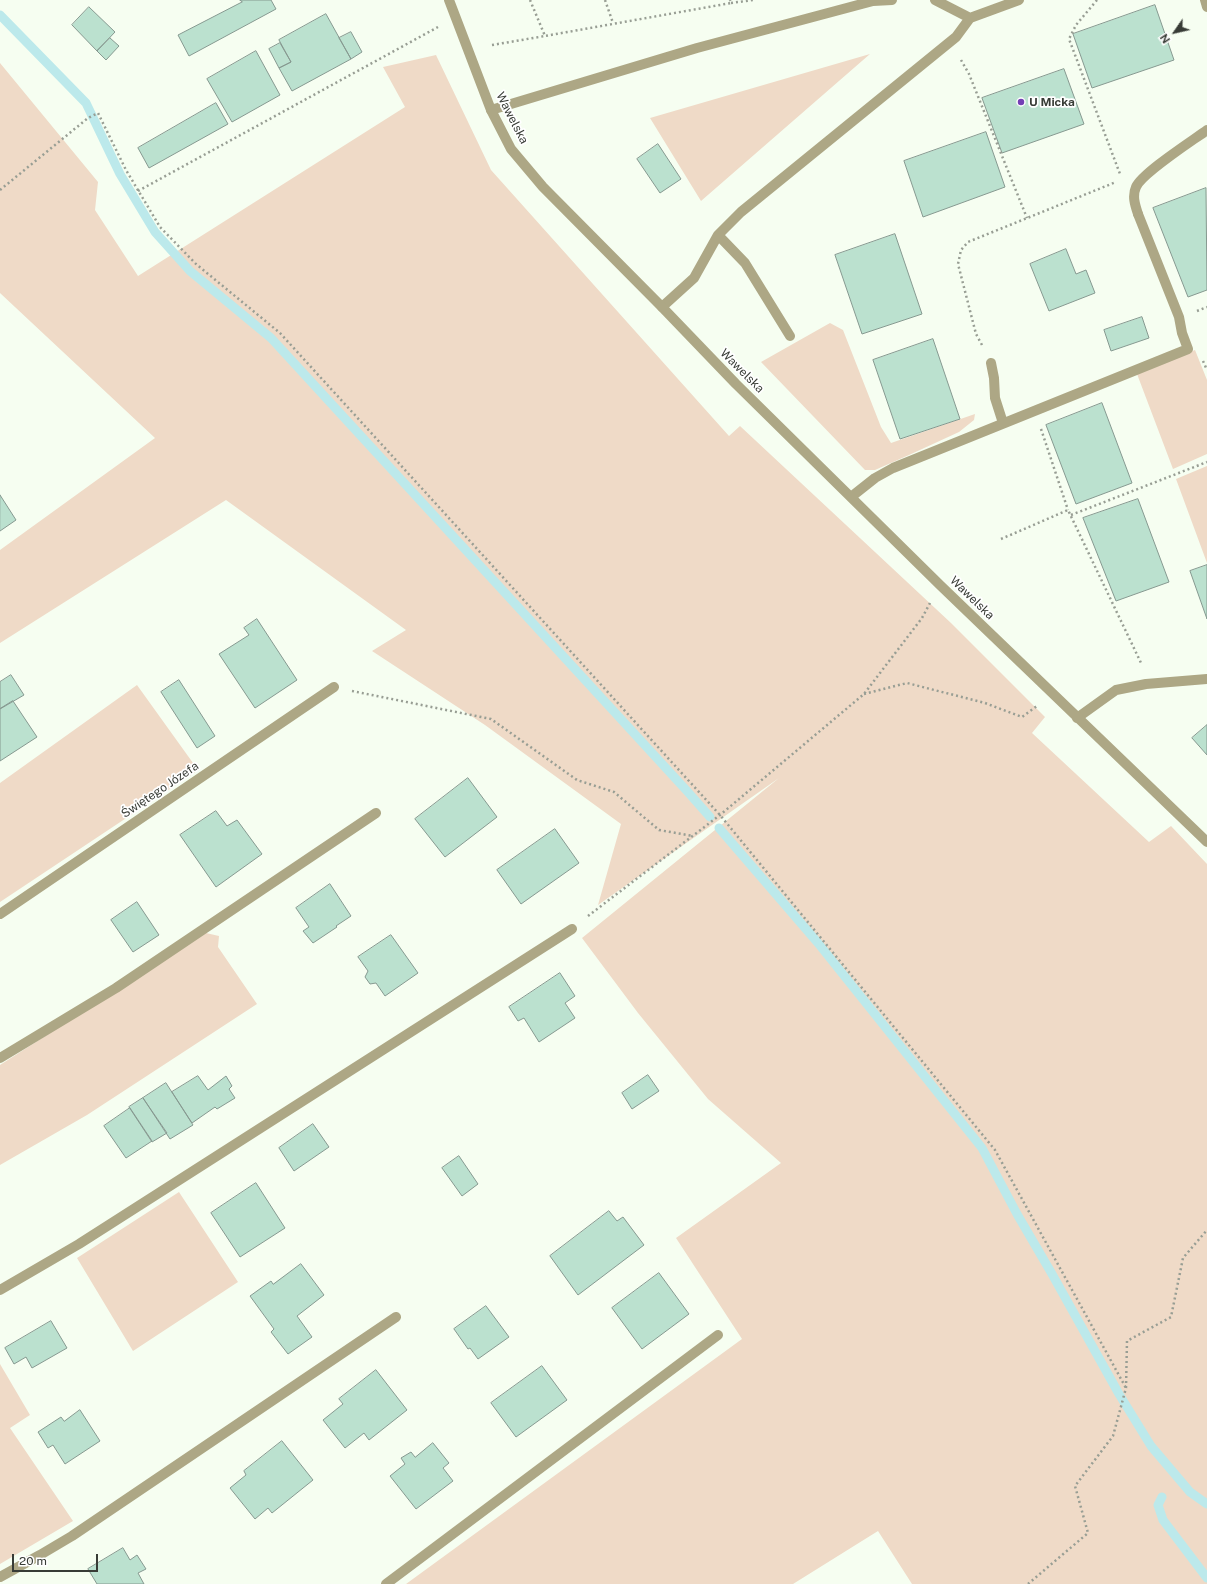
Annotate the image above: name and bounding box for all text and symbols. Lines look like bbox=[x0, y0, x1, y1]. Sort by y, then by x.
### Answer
north arrow bbox=[1155, 12, 1195, 52]
text: N bbox=[1158, 32, 1172, 46]
street label: Wawelska bbox=[493, 90, 531, 146]
place label: U Micka bbox=[1029, 95, 1075, 109]
marker: U Micka bbox=[1016, 97, 1026, 107]
street label: Wawelska bbox=[717, 346, 767, 396]
street label: Wawelska bbox=[947, 573, 997, 623]
street label: Świętego Józefa bbox=[119, 759, 201, 821]
scale bar bbox=[14, 1546, 100, 1572]
text: 20 m bbox=[19, 1554, 47, 1568]

